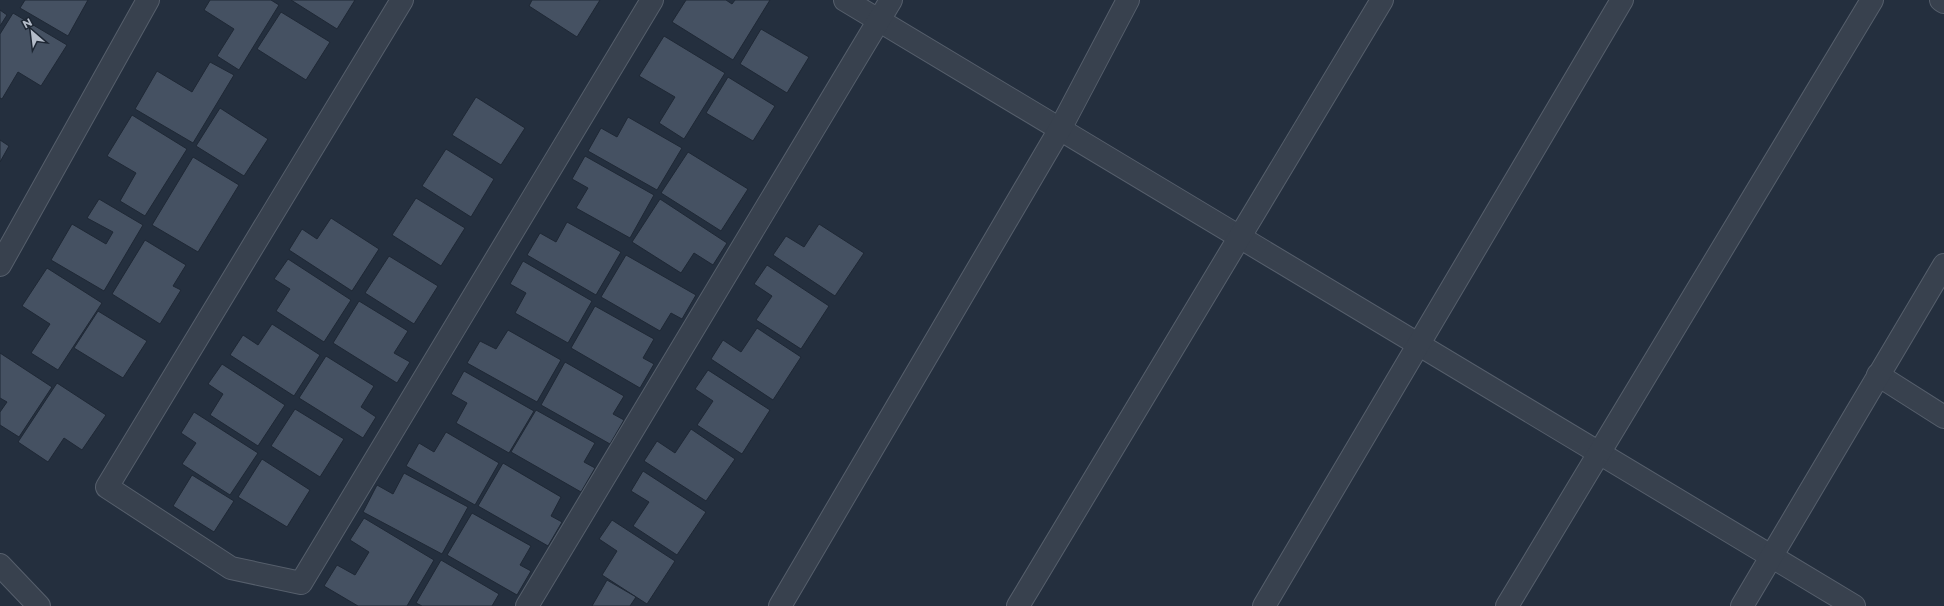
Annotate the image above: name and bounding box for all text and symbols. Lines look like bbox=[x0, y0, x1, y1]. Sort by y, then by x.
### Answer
north arrow bbox=[12, 12, 52, 52]
text: N bbox=[20, 15, 35, 31]

